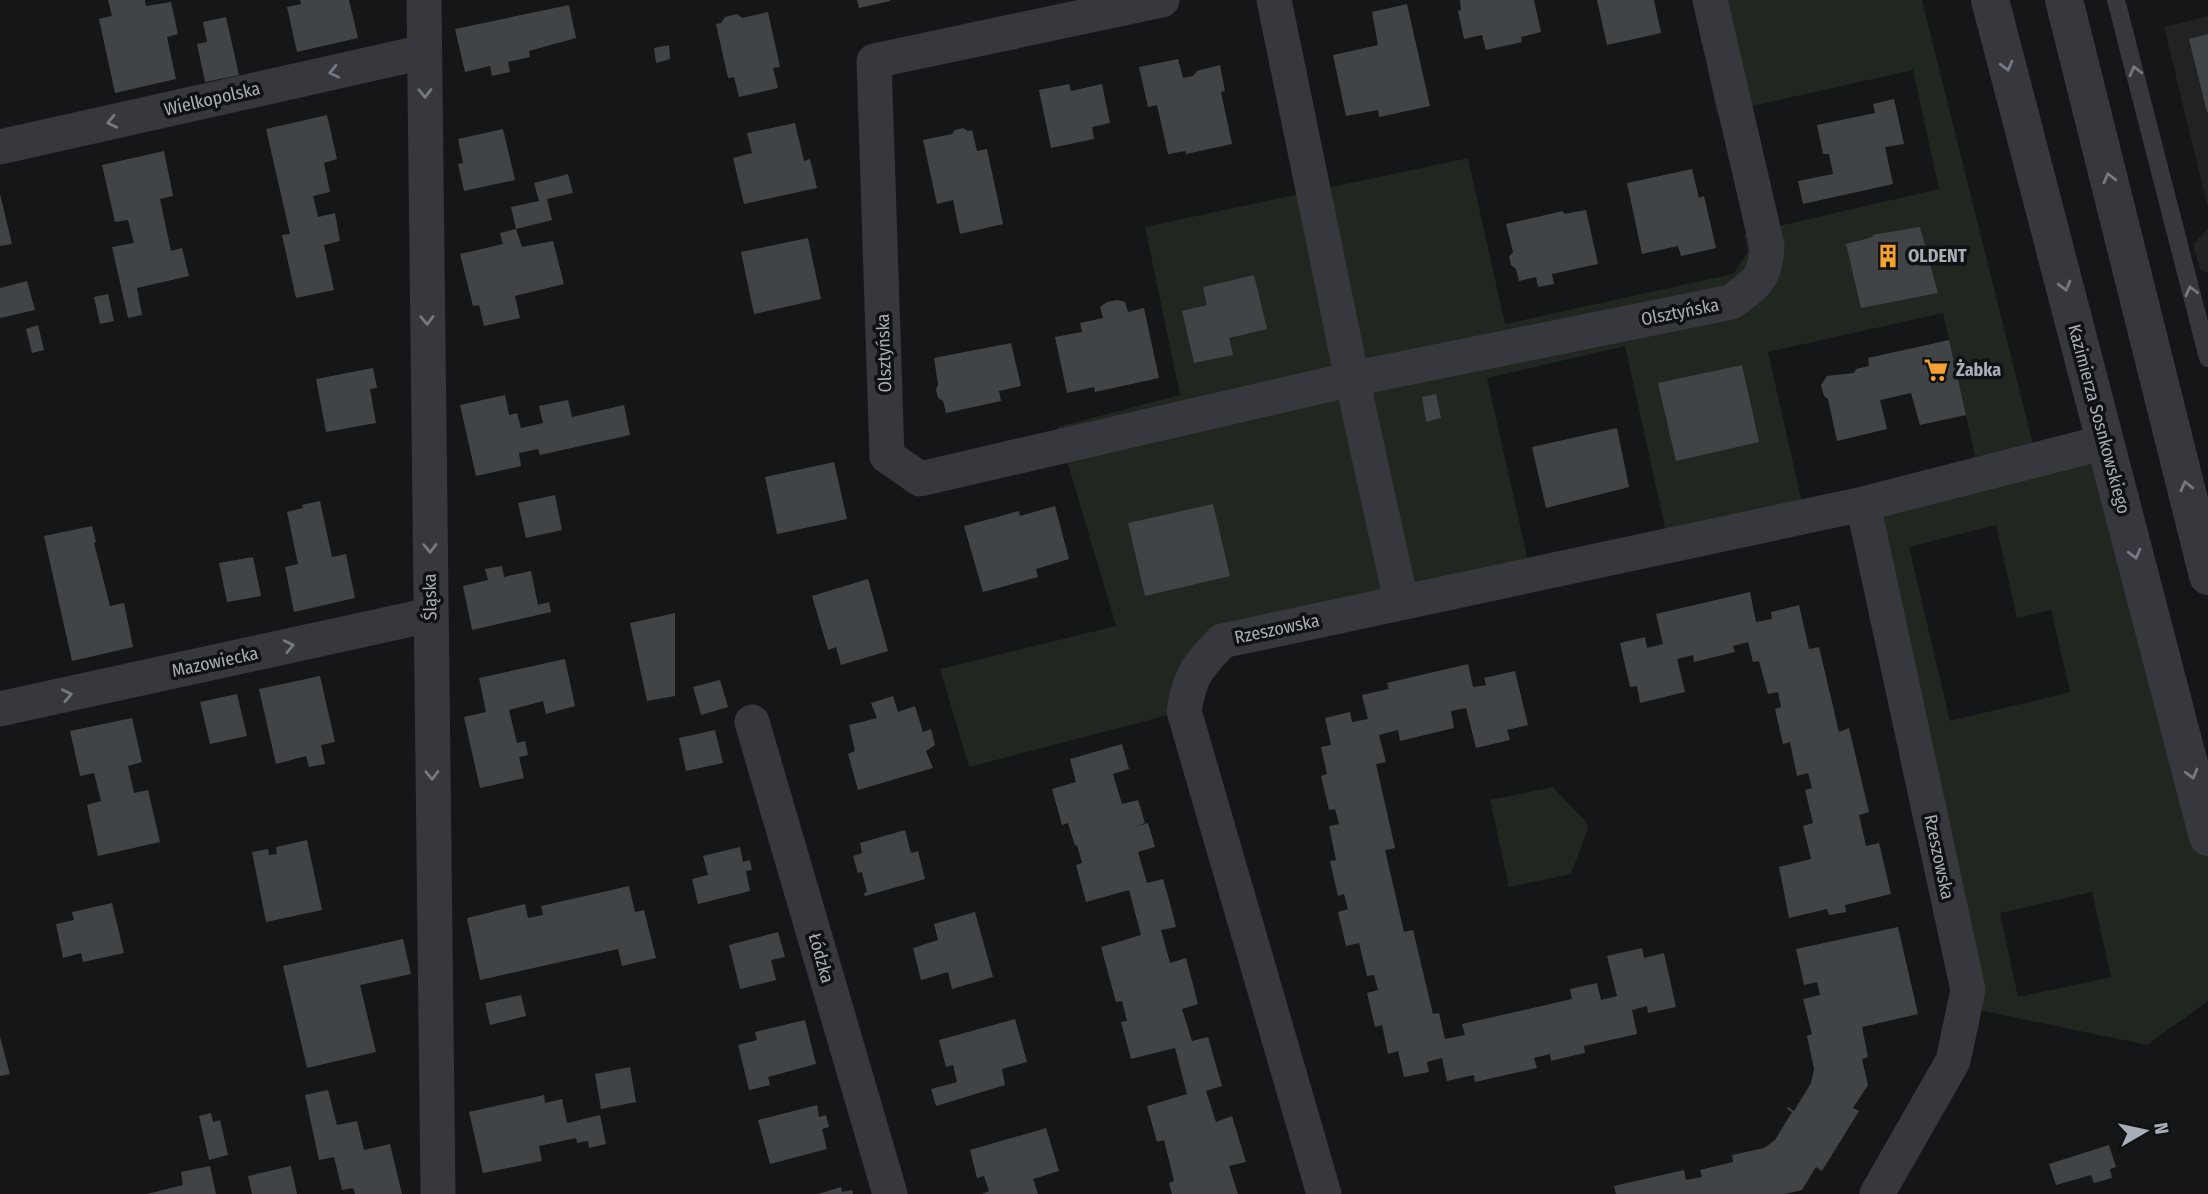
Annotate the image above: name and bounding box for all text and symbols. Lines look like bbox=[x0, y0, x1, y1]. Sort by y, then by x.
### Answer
one-way arrow bbox=[1999, 60, 2014, 72]
one-way arrow bbox=[328, 64, 340, 78]
one-way arrow bbox=[2129, 65, 2143, 77]
street label: Wielkopolska bbox=[162, 77, 262, 121]
one-way arrow bbox=[417, 88, 433, 98]
one-way arrow bbox=[106, 114, 118, 128]
one-way arrow bbox=[2103, 172, 2117, 184]
building icon: OLDENT bbox=[1874, 242, 1902, 270]
place label: OLDENT bbox=[1908, 245, 1967, 267]
one-way arrow bbox=[2057, 280, 2071, 292]
one-way arrow bbox=[2185, 285, 2199, 297]
street label: Olsztyńska bbox=[1639, 294, 1721, 330]
street label: Olsztyńska bbox=[872, 313, 896, 393]
one-way arrow bbox=[419, 315, 435, 326]
street label: Kazimierza Sosnkowskiego bbox=[2063, 322, 2135, 516]
supermarket icon: Żabka bbox=[1922, 356, 1950, 384]
place label: Żabka bbox=[1956, 359, 2001, 381]
one-way arrow bbox=[2180, 480, 2194, 492]
one-way arrow bbox=[422, 543, 438, 553]
one-way arrow bbox=[2127, 548, 2141, 560]
street label: Śląska bbox=[419, 573, 441, 621]
street label: Rzeszowska bbox=[1233, 609, 1322, 649]
one-way arrow bbox=[283, 640, 295, 654]
street label: Mazowiecka bbox=[170, 642, 260, 682]
one-way arrow bbox=[61, 688, 73, 703]
one-way arrow bbox=[2184, 768, 2198, 780]
one-way arrow bbox=[425, 770, 440, 781]
street label: Rzeszowska bbox=[1919, 813, 1959, 902]
street label: Łódzka bbox=[803, 930, 839, 986]
north arrow bbox=[2110, 1096, 2180, 1166]
text: N bbox=[2149, 1121, 2174, 1136]

